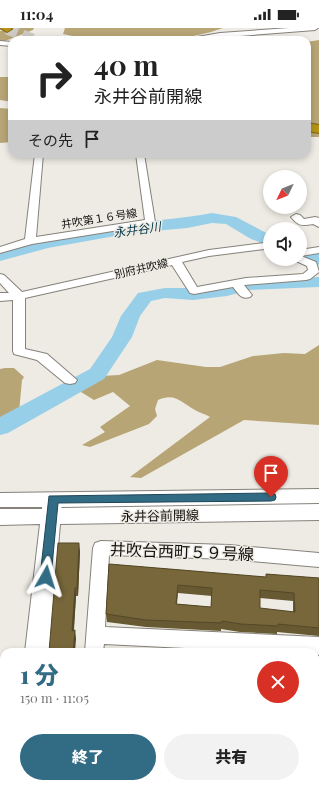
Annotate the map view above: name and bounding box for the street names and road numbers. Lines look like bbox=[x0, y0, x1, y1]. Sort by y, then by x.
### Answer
street label: 井吹第１６号線 bbox=[60, 205, 138, 231]
street label: 別府井吹線 bbox=[113, 255, 169, 281]
street label: 永井谷前開線 bbox=[121, 506, 199, 524]
street label: 井吹台西町５９号線 bbox=[110, 538, 254, 564]

